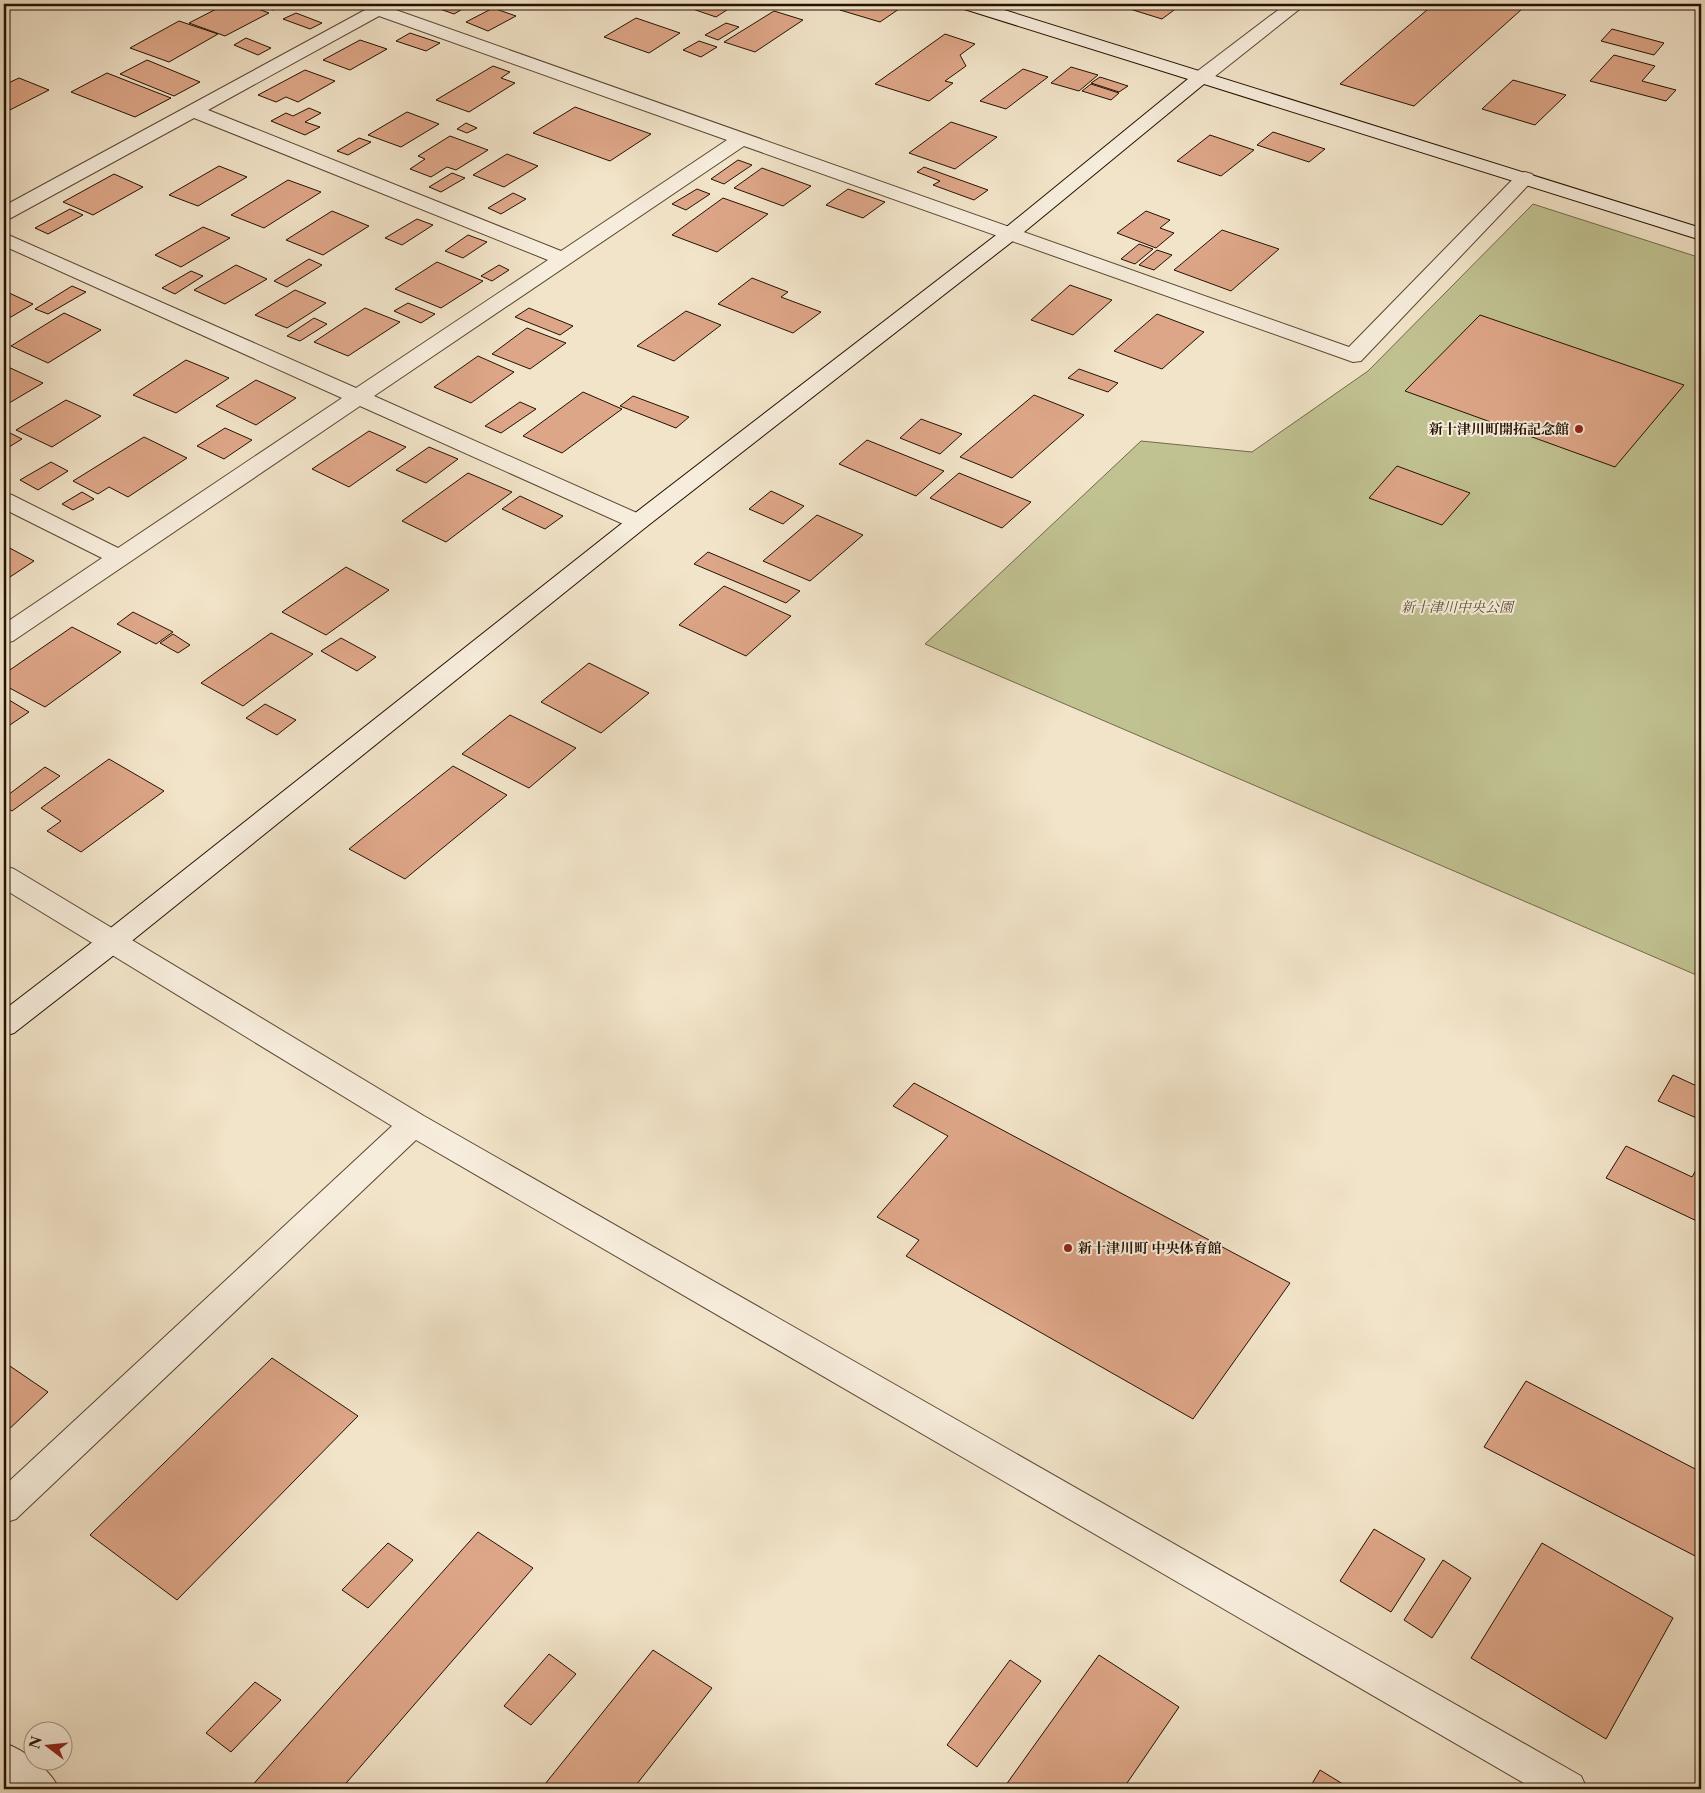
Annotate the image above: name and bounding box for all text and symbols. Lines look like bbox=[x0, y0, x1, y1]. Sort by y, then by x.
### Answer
place label: 新十津川町開拓記念館 bbox=[1429, 420, 1569, 438]
marker: 新十津川町開拓記念館 bbox=[1573, 423, 1585, 435]
park label: 新十津川中央公園 bbox=[1401, 598, 1515, 616]
place label: 新十津川町 中央体育館 bbox=[1078, 1239, 1222, 1257]
marker: 新十津川町 中央体育館 bbox=[1062, 1242, 1074, 1254]
north arrow bbox=[22, 1720, 72, 1770]
text: N bbox=[25, 1734, 46, 1751]

